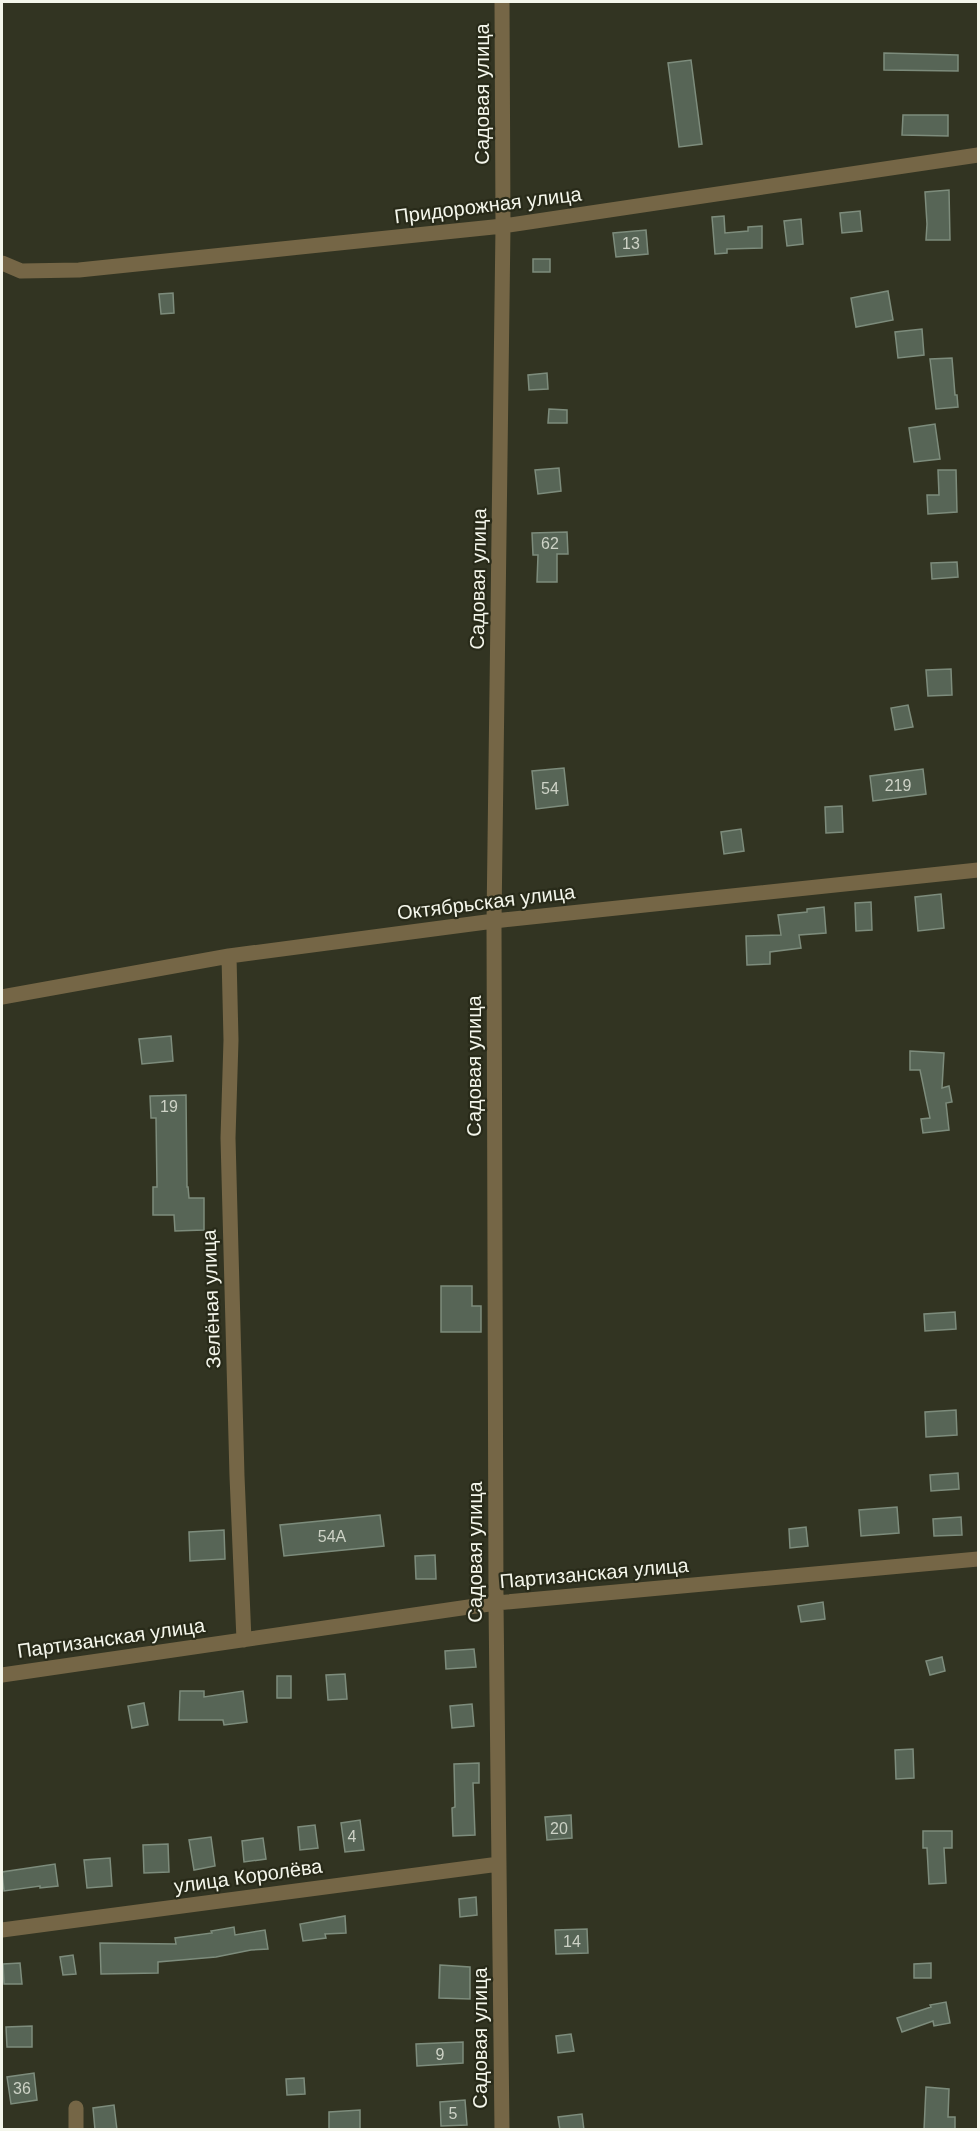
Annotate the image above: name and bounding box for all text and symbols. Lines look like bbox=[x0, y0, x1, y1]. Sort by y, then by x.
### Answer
street label: Садовая улица bbox=[471, 22, 493, 165]
street label: Придорожная улица bbox=[393, 182, 584, 227]
house number: 13 bbox=[622, 235, 640, 252]
street label: Садовая улица bbox=[466, 507, 490, 650]
house number: 62 bbox=[541, 535, 559, 552]
house number: 219 bbox=[885, 777, 911, 794]
house number: 54 bbox=[541, 780, 559, 797]
street label: Октябрьская улица bbox=[396, 880, 577, 924]
street label: Садовая улица bbox=[463, 994, 485, 1137]
house number: 19 bbox=[160, 1098, 178, 1115]
street label: Зелёная улица bbox=[198, 1228, 224, 1369]
street label: Садовая улица bbox=[464, 1480, 486, 1623]
house number: 54А bbox=[318, 1528, 347, 1545]
street label: Партизанская улица bbox=[499, 1554, 690, 1592]
street label: Партизанская улица bbox=[16, 1614, 207, 1662]
house number: 20 bbox=[550, 1820, 568, 1837]
house number: 4 bbox=[348, 1828, 357, 1845]
street label: улица Королёва bbox=[172, 1855, 324, 1897]
house number: 14 bbox=[563, 1933, 581, 1950]
street label: Садовая улица bbox=[469, 1966, 491, 2109]
house number: 9 bbox=[436, 2046, 445, 2063]
house number: 36 bbox=[13, 2080, 31, 2097]
house number: 5 bbox=[449, 2105, 458, 2122]

